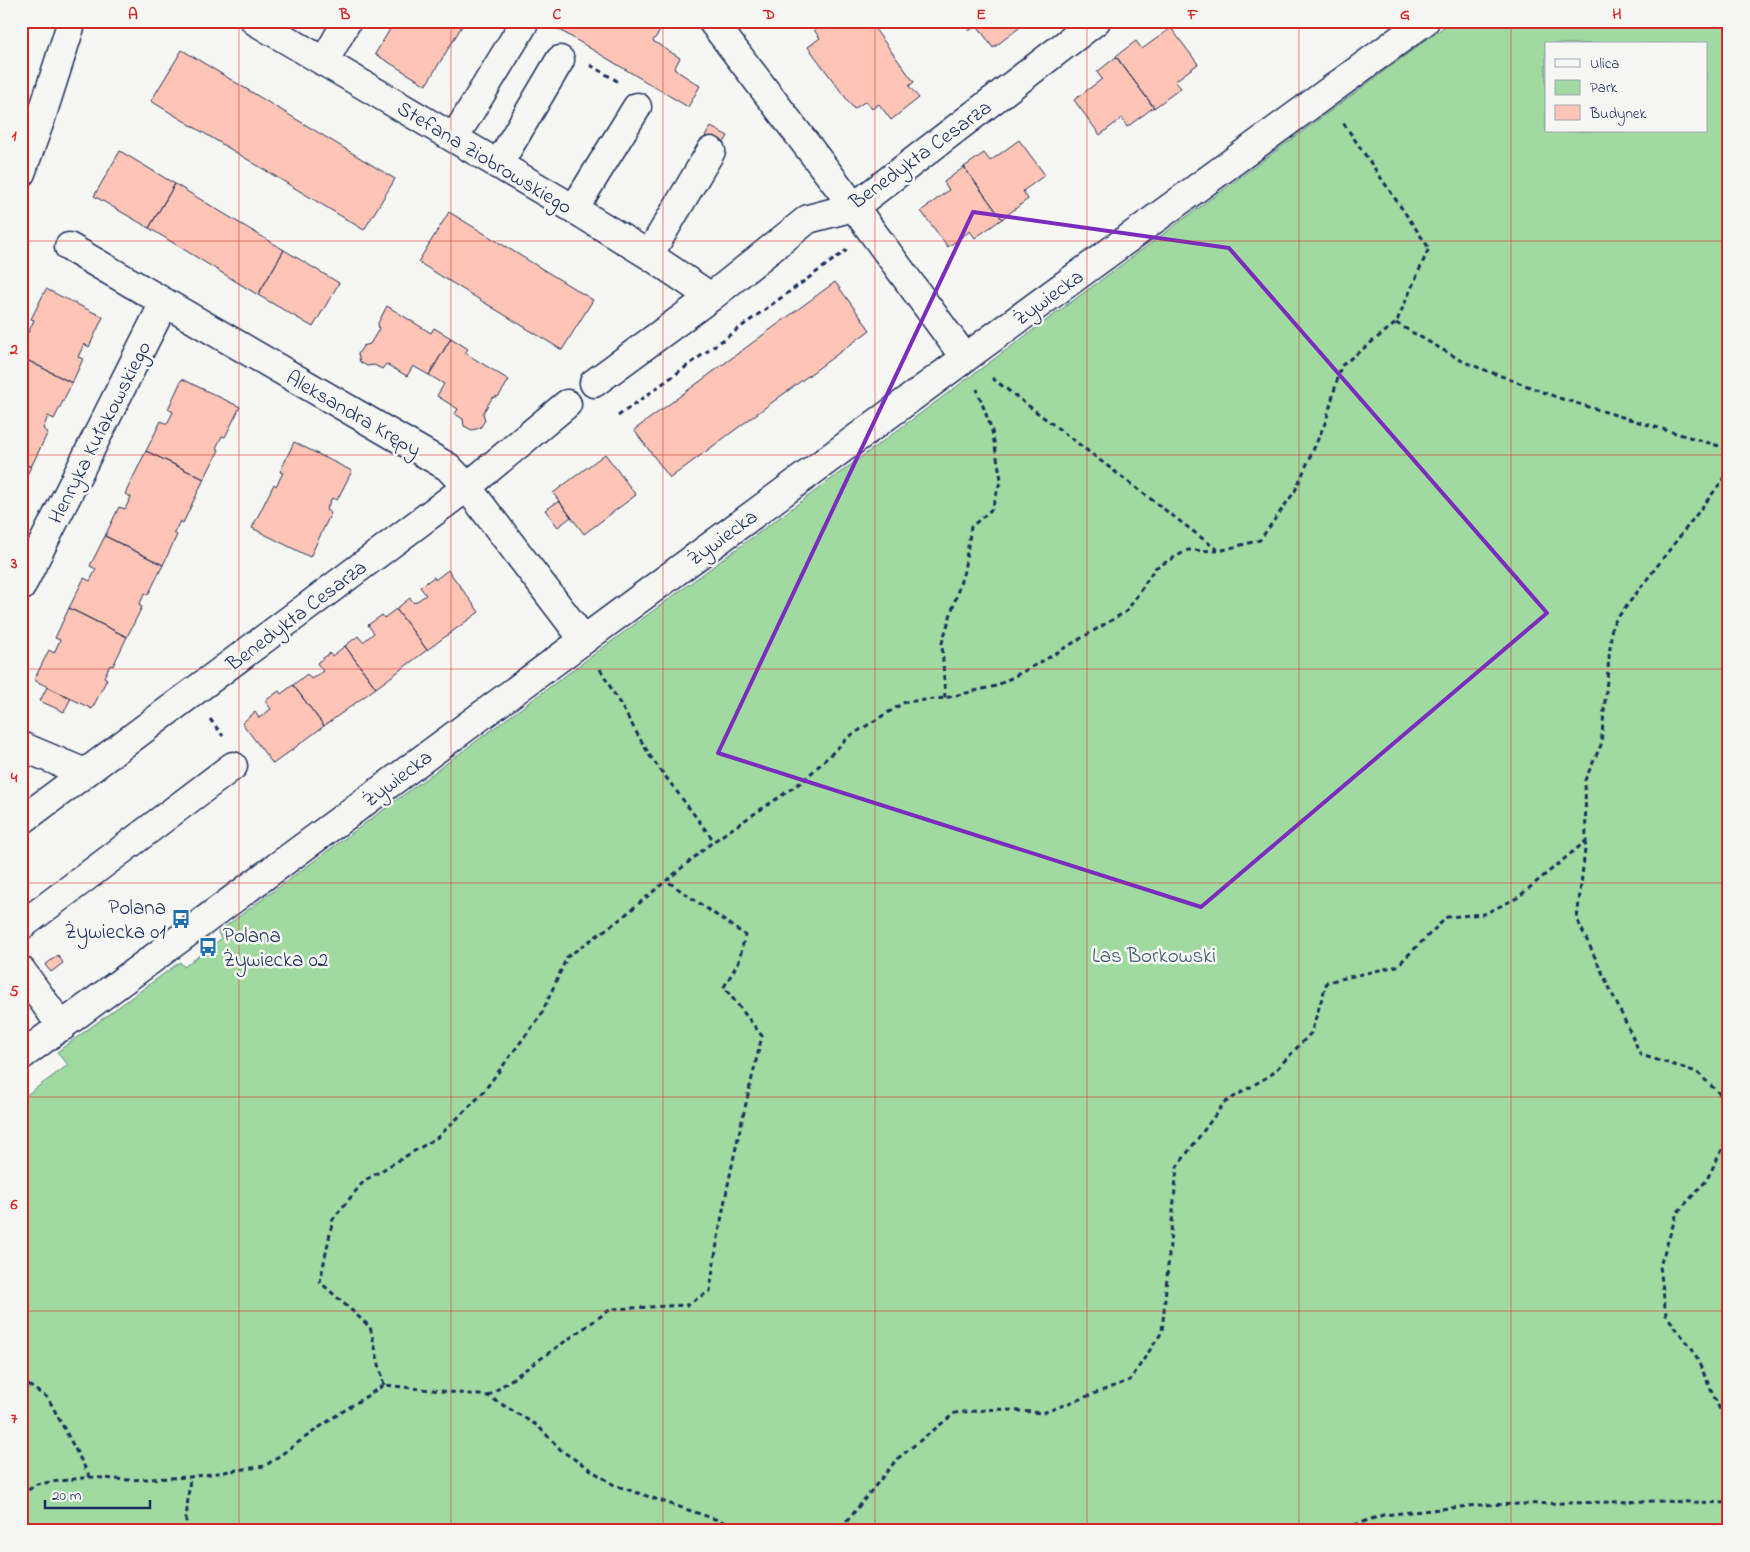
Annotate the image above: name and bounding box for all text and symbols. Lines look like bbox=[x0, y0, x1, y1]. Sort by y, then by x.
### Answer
text: A bbox=[128, 3, 138, 27]
text: B bbox=[339, 3, 351, 27]
text: C bbox=[553, 3, 562, 27]
text: D bbox=[762, 3, 775, 27]
text: E bbox=[976, 3, 986, 27]
text: F bbox=[1187, 3, 1199, 27]
text: G bbox=[1400, 3, 1410, 27]
text: H bbox=[1612, 3, 1622, 27]
legend bbox=[1545, 42, 1708, 132]
text: Ulica bbox=[1590, 53, 1619, 75]
text: Park bbox=[1590, 77, 1618, 99]
street label: Stefana Ziobrowskiego bbox=[390, 94, 577, 225]
street label: Benedykta Cesarza bbox=[843, 94, 1000, 220]
text: Budynek bbox=[1589, 103, 1647, 126]
text: 1 bbox=[11, 124, 17, 148]
street label: Żywiecka bbox=[1008, 263, 1092, 336]
street label: Henryka Kułakowskiego bbox=[42, 336, 162, 530]
text: 2 bbox=[9, 338, 18, 362]
street label: Aleksandra Krępy bbox=[279, 364, 426, 467]
street label: Żywiecka bbox=[682, 503, 766, 576]
text: 3 bbox=[10, 552, 18, 576]
street label: Benedykta Cesarza bbox=[220, 554, 375, 682]
street label: Żywiecka bbox=[357, 743, 441, 817]
text: 4 bbox=[10, 766, 18, 790]
place label: Polana Żywiecka 01 bbox=[65, 894, 166, 950]
bus stop icon: Polana Żywiecka 01 bbox=[170, 908, 192, 930]
place label: Polana Żywiecka 02 bbox=[223, 922, 328, 978]
bus stop icon: Polana Żywiecka 02 bbox=[197, 936, 219, 958]
park label: Las Borkowski bbox=[1092, 942, 1216, 972]
text: 5 bbox=[9, 980, 19, 1004]
text: 6 bbox=[9, 1193, 18, 1217]
text: 7 bbox=[11, 1407, 18, 1431]
scale bar bbox=[45, 1477, 150, 1509]
text: 20 m bbox=[52, 1485, 82, 1507]

